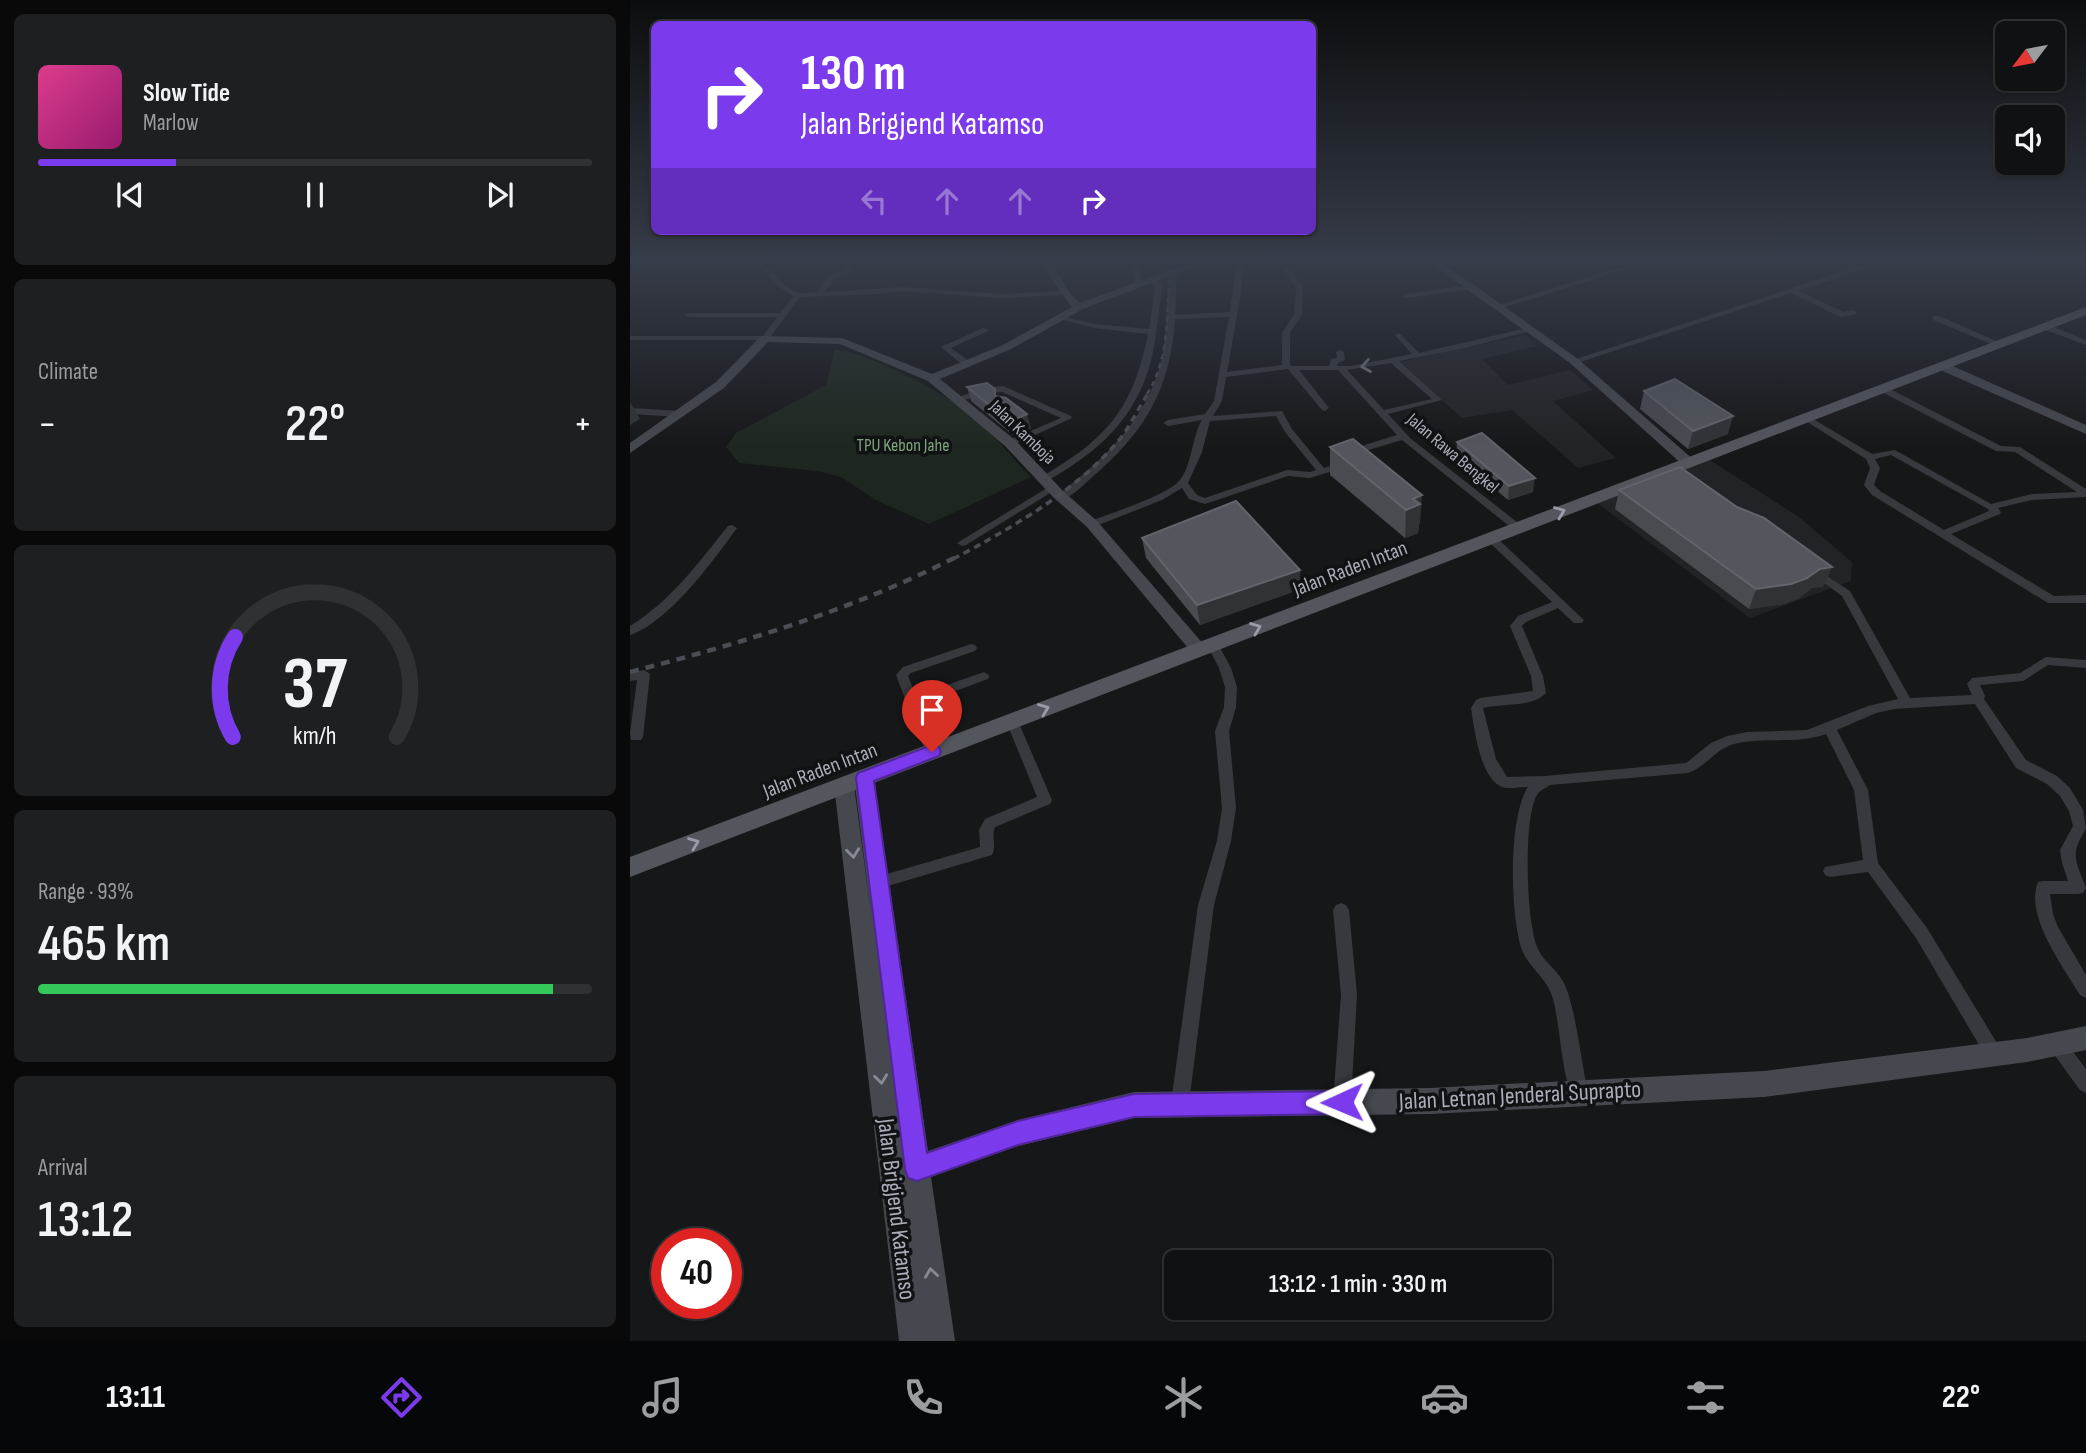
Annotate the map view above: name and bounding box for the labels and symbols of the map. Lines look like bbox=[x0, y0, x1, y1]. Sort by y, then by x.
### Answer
north arrow bbox=[1995, 21, 2065, 91]
one-way arrow bbox=[1360, 357, 1372, 372]
street label: Jalan Kamboja bbox=[985, 395, 1060, 469]
street label: Jalan Rawa Bengkel bbox=[1402, 408, 1503, 498]
park label: TPU Kebon Jahe bbox=[857, 435, 949, 456]
one-way arrow bbox=[1554, 506, 1566, 520]
street label: Jalan Raden Intan bbox=[1289, 535, 1411, 602]
one-way arrow bbox=[1250, 623, 1262, 637]
pin bbox=[902, 680, 962, 752]
one-way arrow bbox=[1037, 704, 1049, 718]
street label: Jalan Raden Intan bbox=[759, 737, 881, 804]
one-way arrow bbox=[687, 837, 699, 851]
one-way arrow bbox=[845, 847, 860, 859]
position arrow bbox=[1305, 1065, 1379, 1139]
one-way arrow bbox=[874, 1073, 889, 1085]
street label: Jalan Letnan Jenderal Suprapto bbox=[1397, 1075, 1642, 1116]
street label: Jalan Brigjend Katamso bbox=[871, 1116, 922, 1301]
speed limit sign: 40 bbox=[651, 1228, 742, 1319]
one-way arrow bbox=[924, 1268, 939, 1279]

